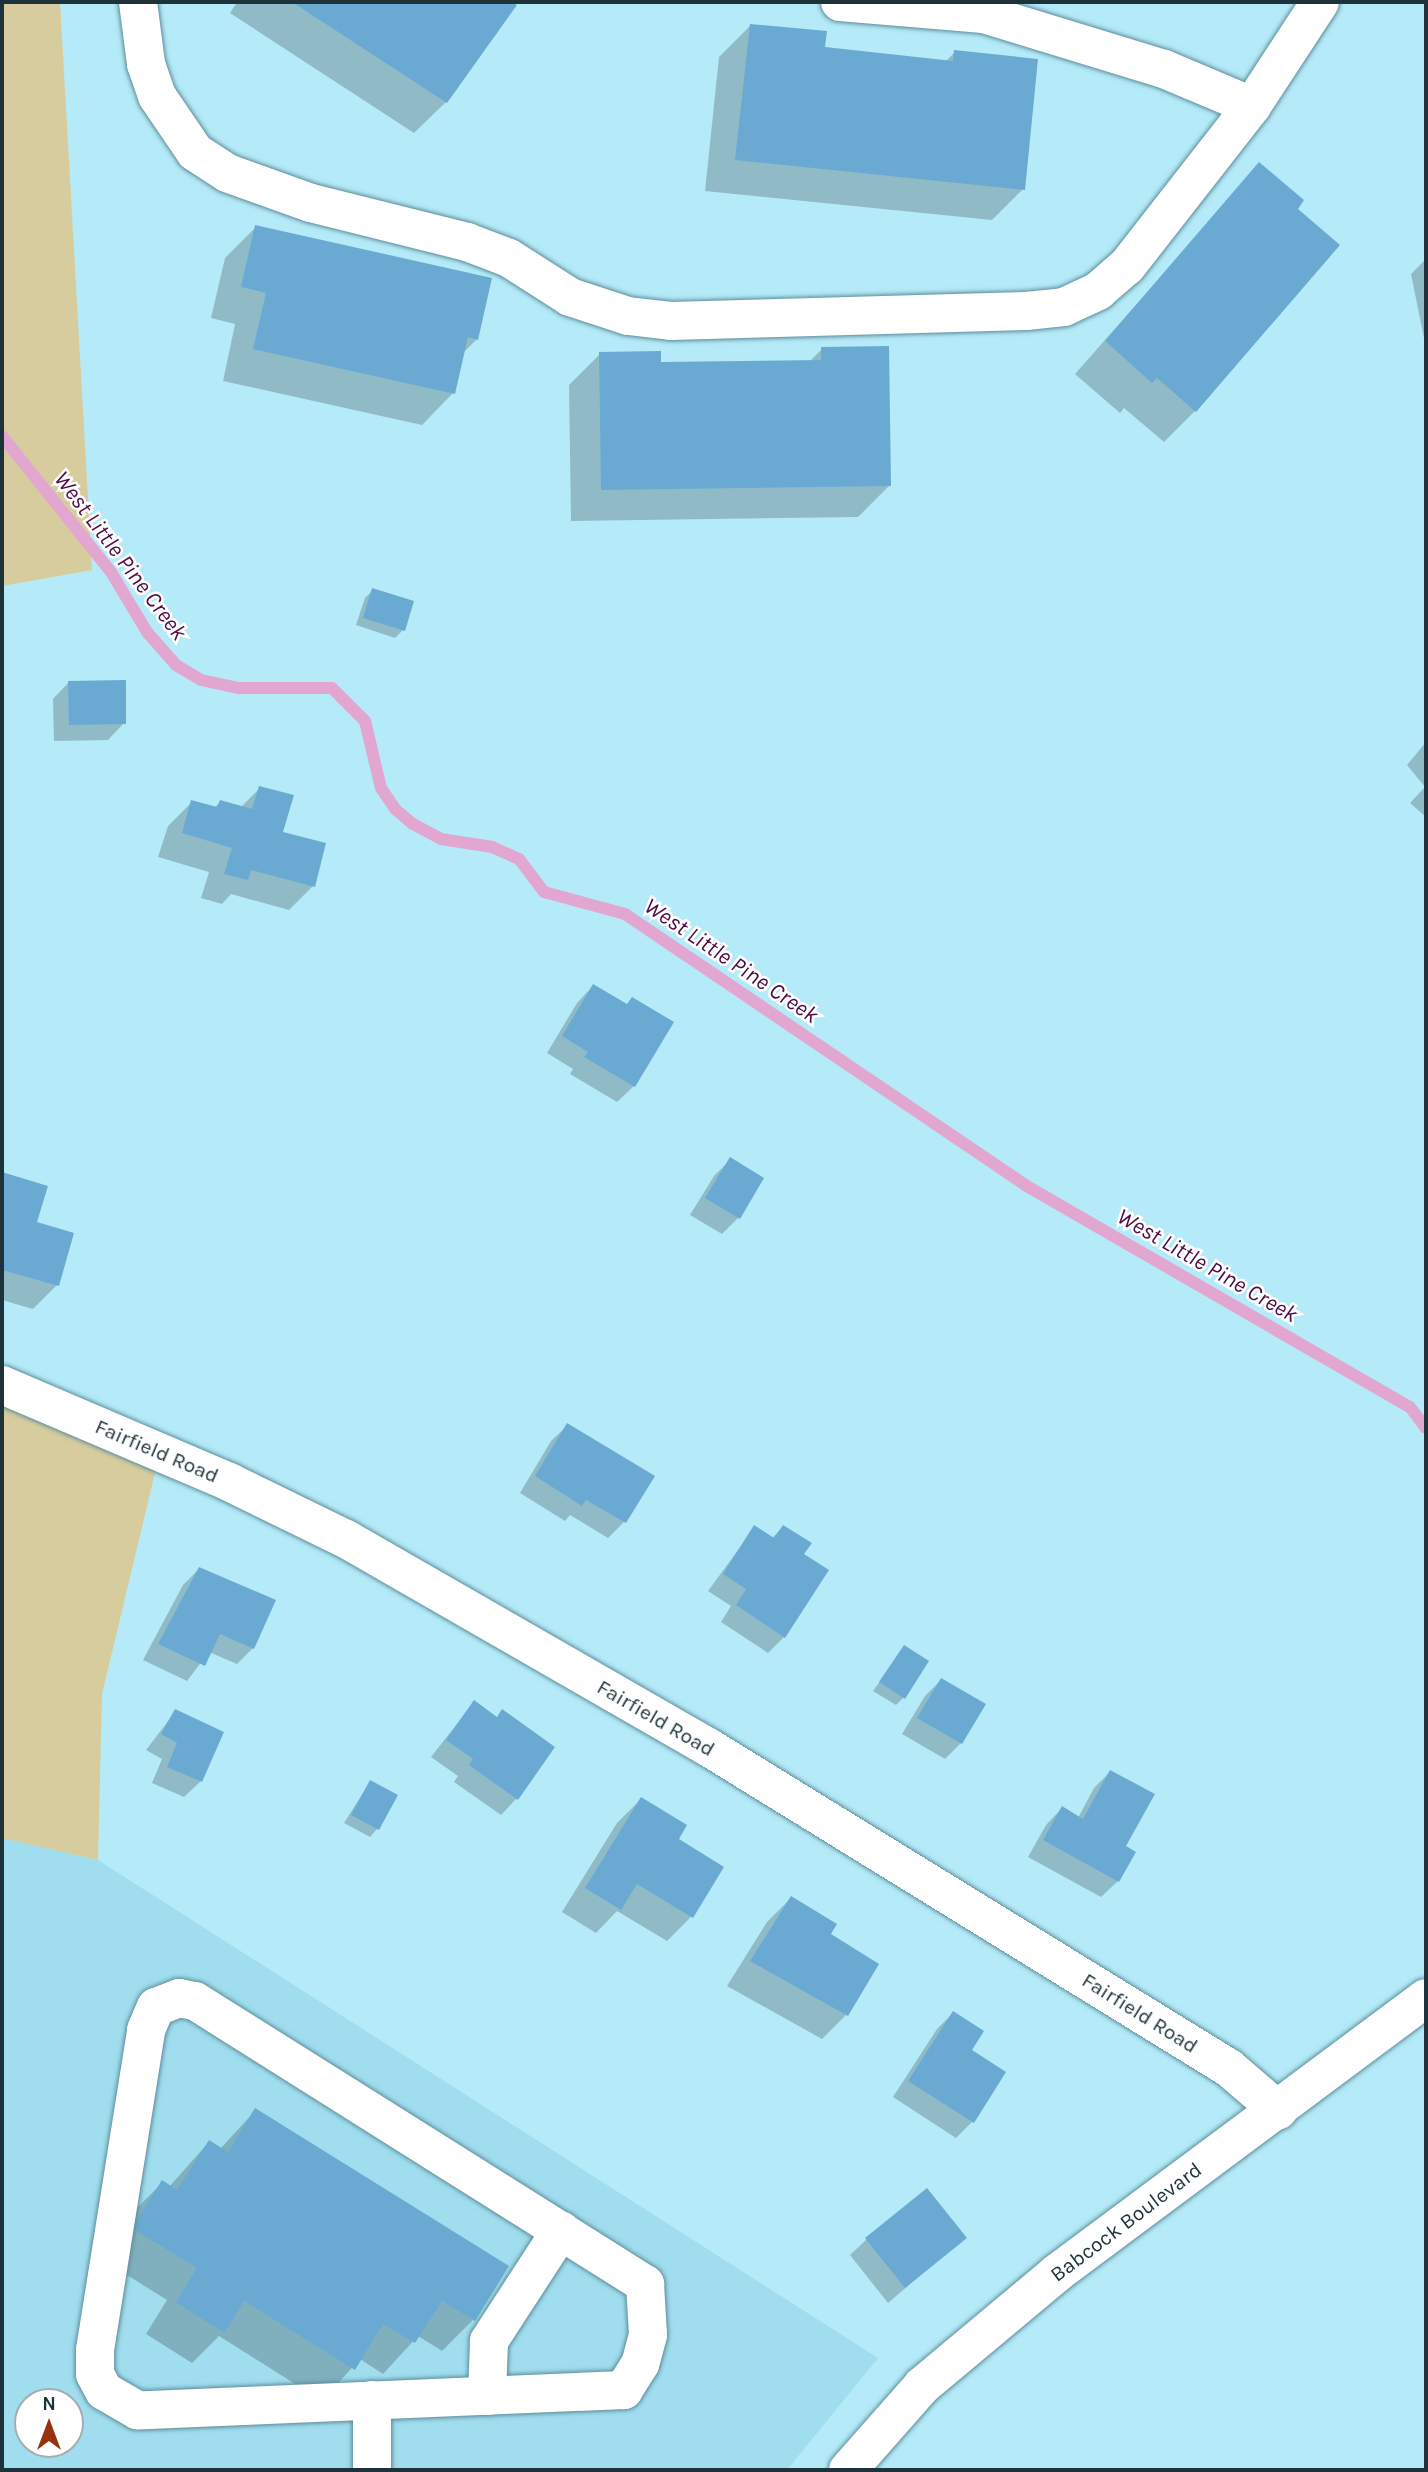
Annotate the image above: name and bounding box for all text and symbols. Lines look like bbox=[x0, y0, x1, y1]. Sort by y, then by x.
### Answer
water label: West Little Pine Creek bbox=[48, 466, 192, 646]
water label: West Little Pine Creek bbox=[639, 892, 823, 1030]
water label: West Little Pine Creek bbox=[1112, 1203, 1302, 1329]
street label: Fairfield Road bbox=[91, 1414, 223, 1488]
street label: Fairfield Road bbox=[593, 1674, 719, 1762]
street label: Fairfield Road bbox=[1077, 1967, 1203, 2059]
street label: Babcock Boulevard bbox=[1045, 2157, 1207, 2287]
north arrow bbox=[14, 2388, 84, 2458]
text: N bbox=[42, 2393, 56, 2415]

